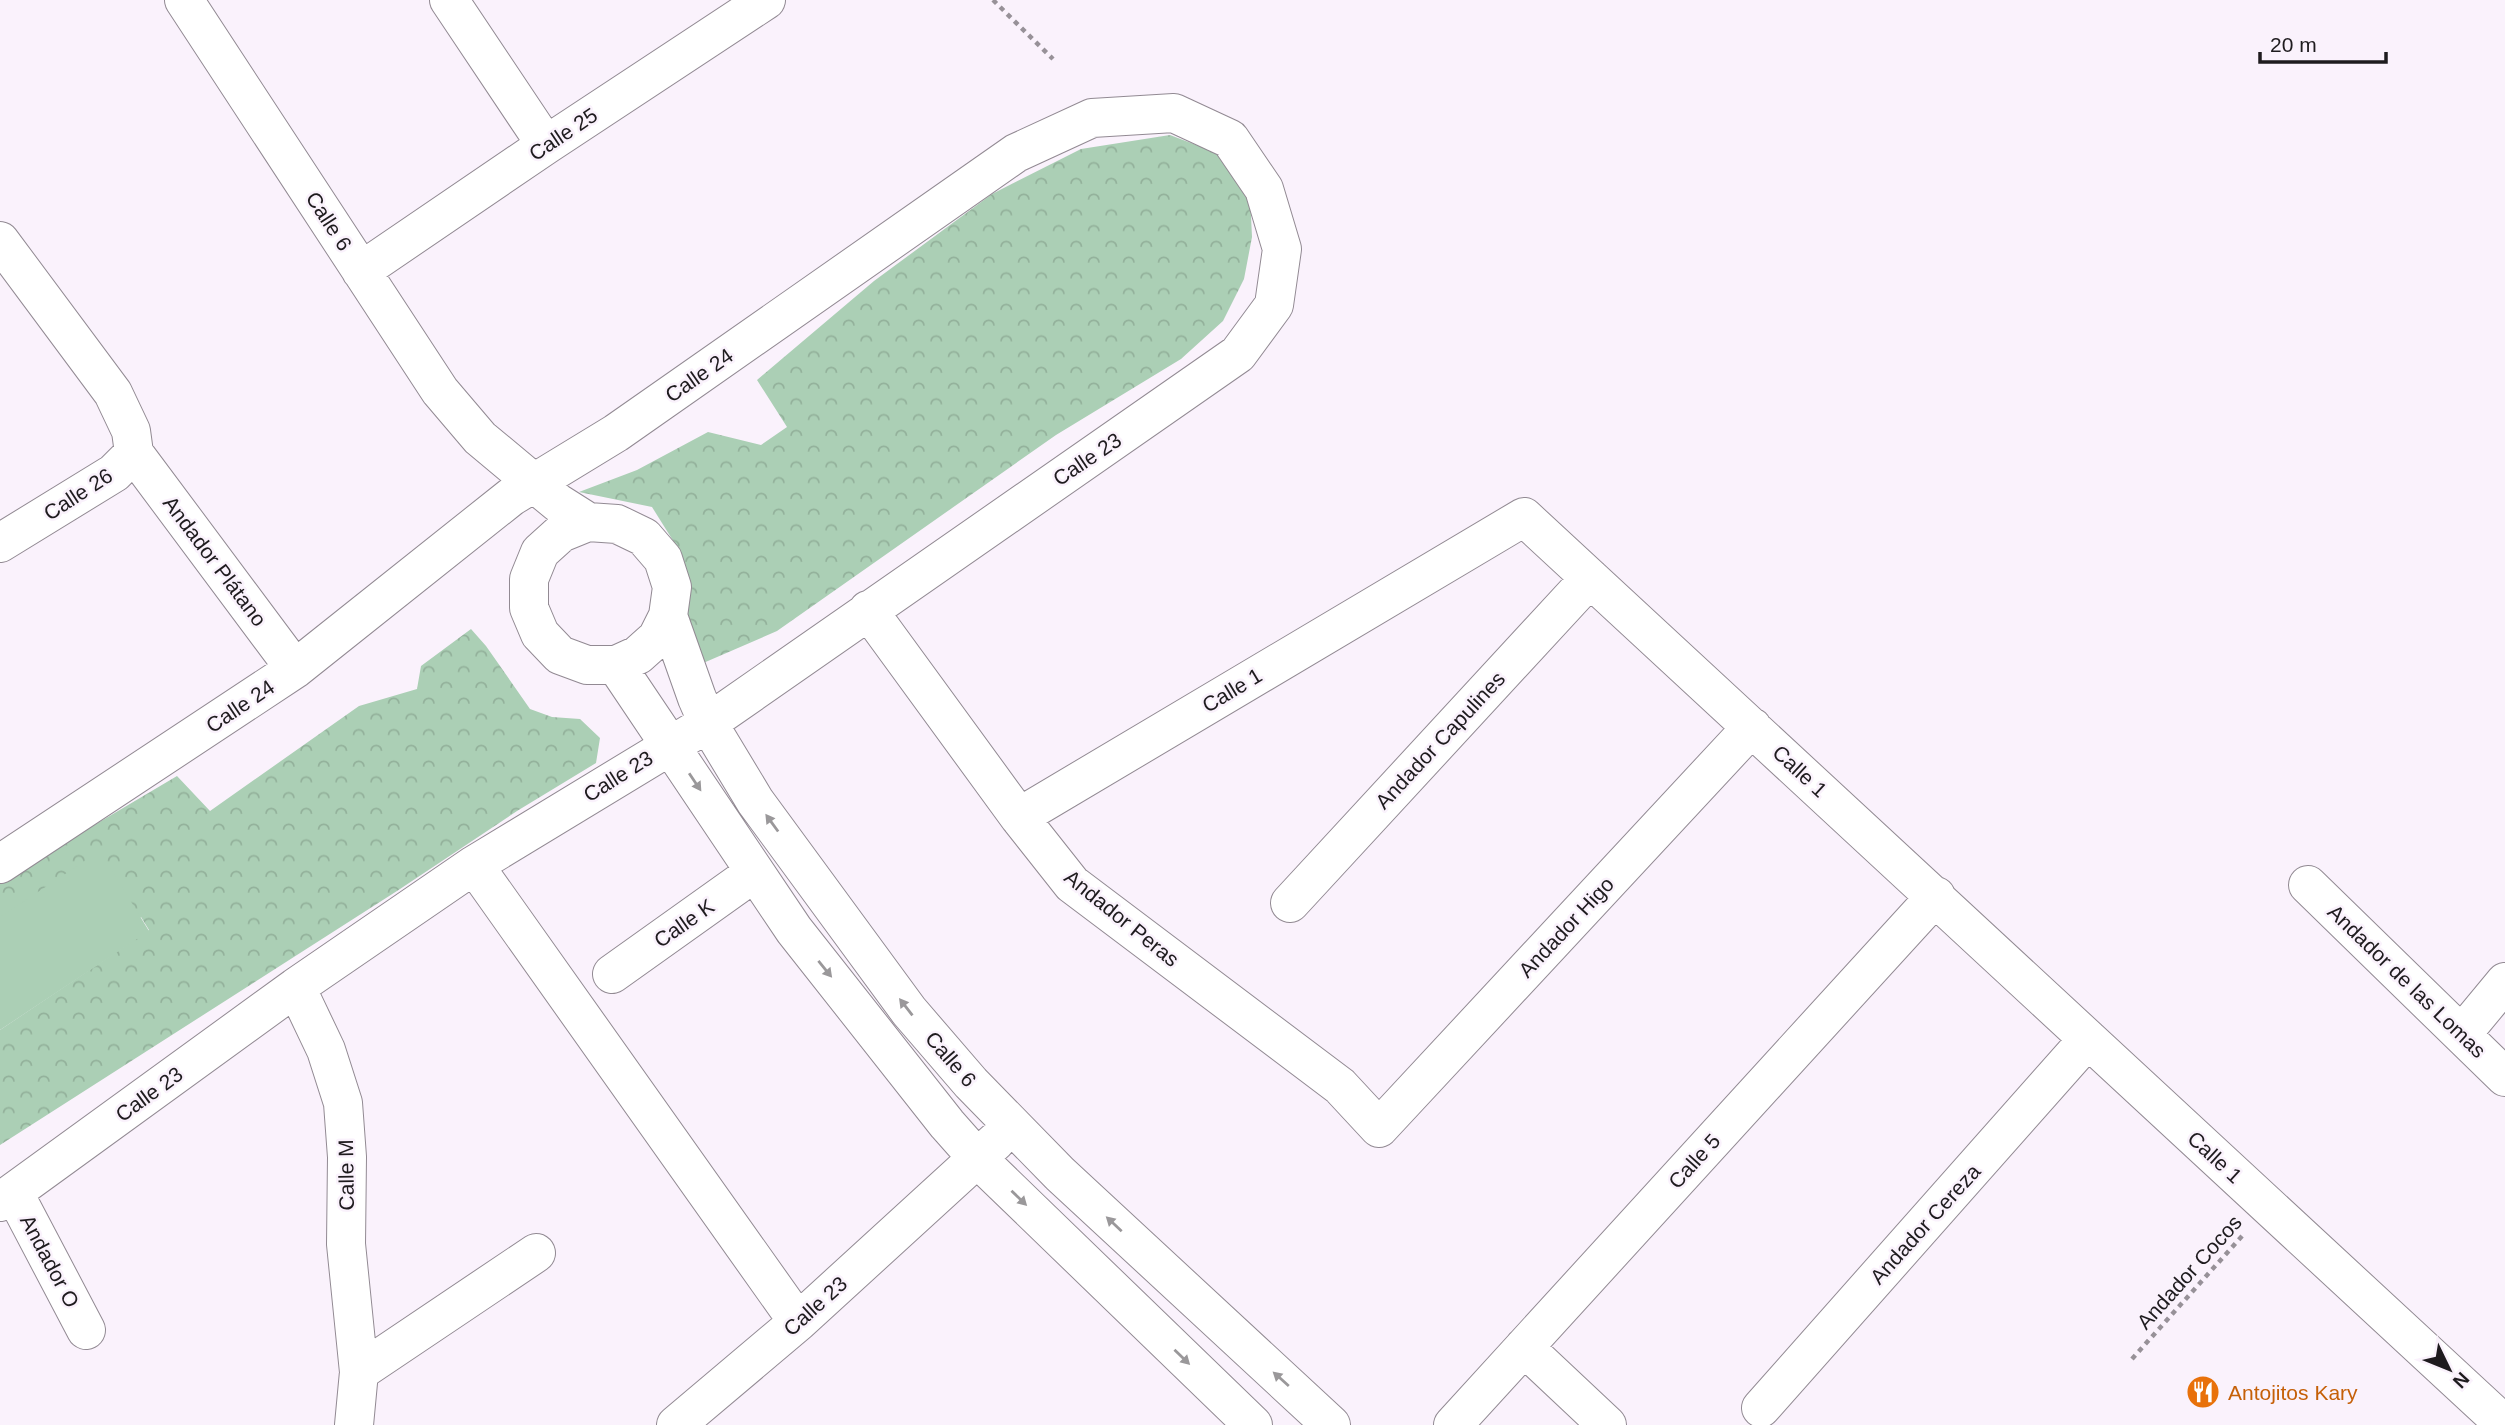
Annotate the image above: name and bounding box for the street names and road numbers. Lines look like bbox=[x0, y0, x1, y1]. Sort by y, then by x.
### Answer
street label: Calle 25 bbox=[525, 103, 601, 165]
street label: Calle 6 bbox=[302, 187, 356, 255]
street label: Calle 24 bbox=[661, 343, 737, 407]
street label: Calle 23 bbox=[1049, 428, 1125, 490]
street label: Calle 26 bbox=[39, 463, 117, 525]
street label: Andador Plátano bbox=[159, 492, 271, 630]
street label: Calle 1 bbox=[1198, 663, 1266, 717]
street label: Andador Capulines bbox=[1371, 667, 1509, 813]
street label: Calle 24 bbox=[202, 675, 279, 737]
street label: Calle 1 bbox=[1768, 740, 1832, 802]
street label: Calle 23 bbox=[579, 746, 657, 806]
street label: Andador Peras bbox=[1060, 865, 1184, 971]
street label: Andador Higo bbox=[1514, 872, 1618, 982]
street label: Calle K bbox=[650, 894, 718, 952]
street label: Andador de las Lomas bbox=[2323, 900, 2491, 1062]
street label: Calle 6 bbox=[921, 1027, 981, 1091]
street label: Calle 23 bbox=[111, 1062, 187, 1126]
street label: Calle 1 bbox=[2183, 1126, 2247, 1188]
street label: Calle 5 bbox=[1664, 1129, 1724, 1193]
street label: Calle M bbox=[334, 1139, 358, 1211]
street label: Andador Cereza bbox=[1865, 1159, 1985, 1289]
street label: Andador O bbox=[16, 1211, 84, 1311]
street label: Andador Cocos bbox=[2132, 1211, 2246, 1333]
street label: Calle 23 bbox=[779, 1272, 851, 1340]

